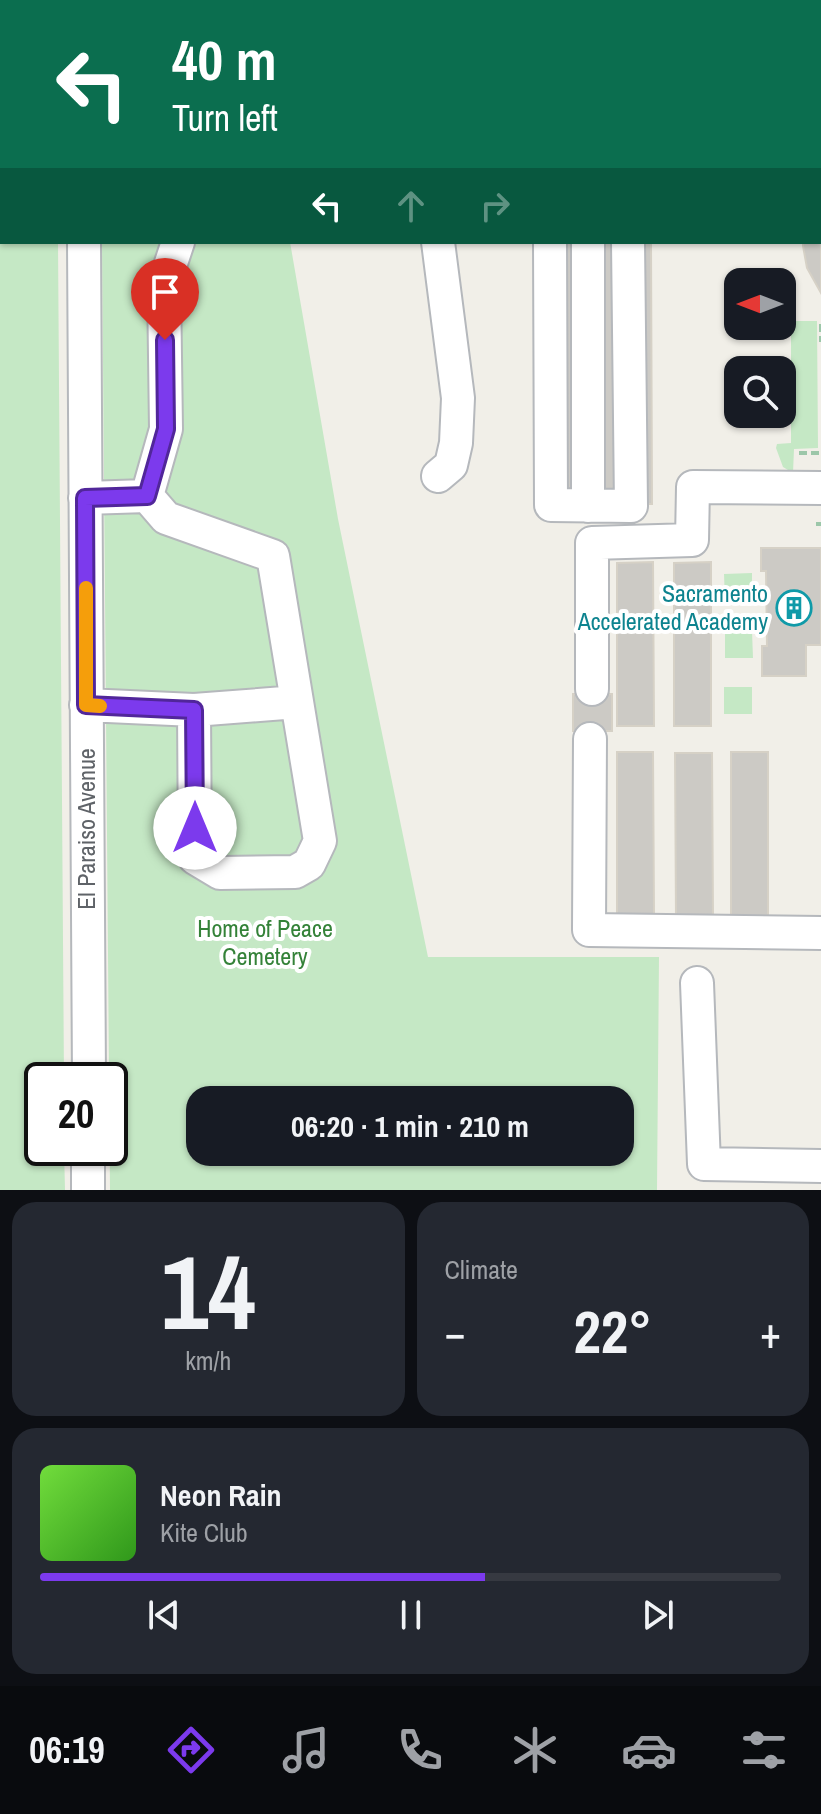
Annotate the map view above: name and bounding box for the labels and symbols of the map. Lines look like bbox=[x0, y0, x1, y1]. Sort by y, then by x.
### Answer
pin bbox=[131, 258, 199, 340]
north arrow bbox=[724, 268, 796, 340]
place label: Sacramento Accelerated Academy bbox=[577, 577, 768, 637]
building icon: Sacramento Accelerated Academy bbox=[775, 589, 813, 627]
street label: El Paraiso Avenue bbox=[70, 748, 102, 910]
position arrow bbox=[153, 786, 237, 870]
park label: Home of Peace Cemetery bbox=[197, 912, 333, 972]
speed limit sign: 20 bbox=[24, 1062, 128, 1166]

